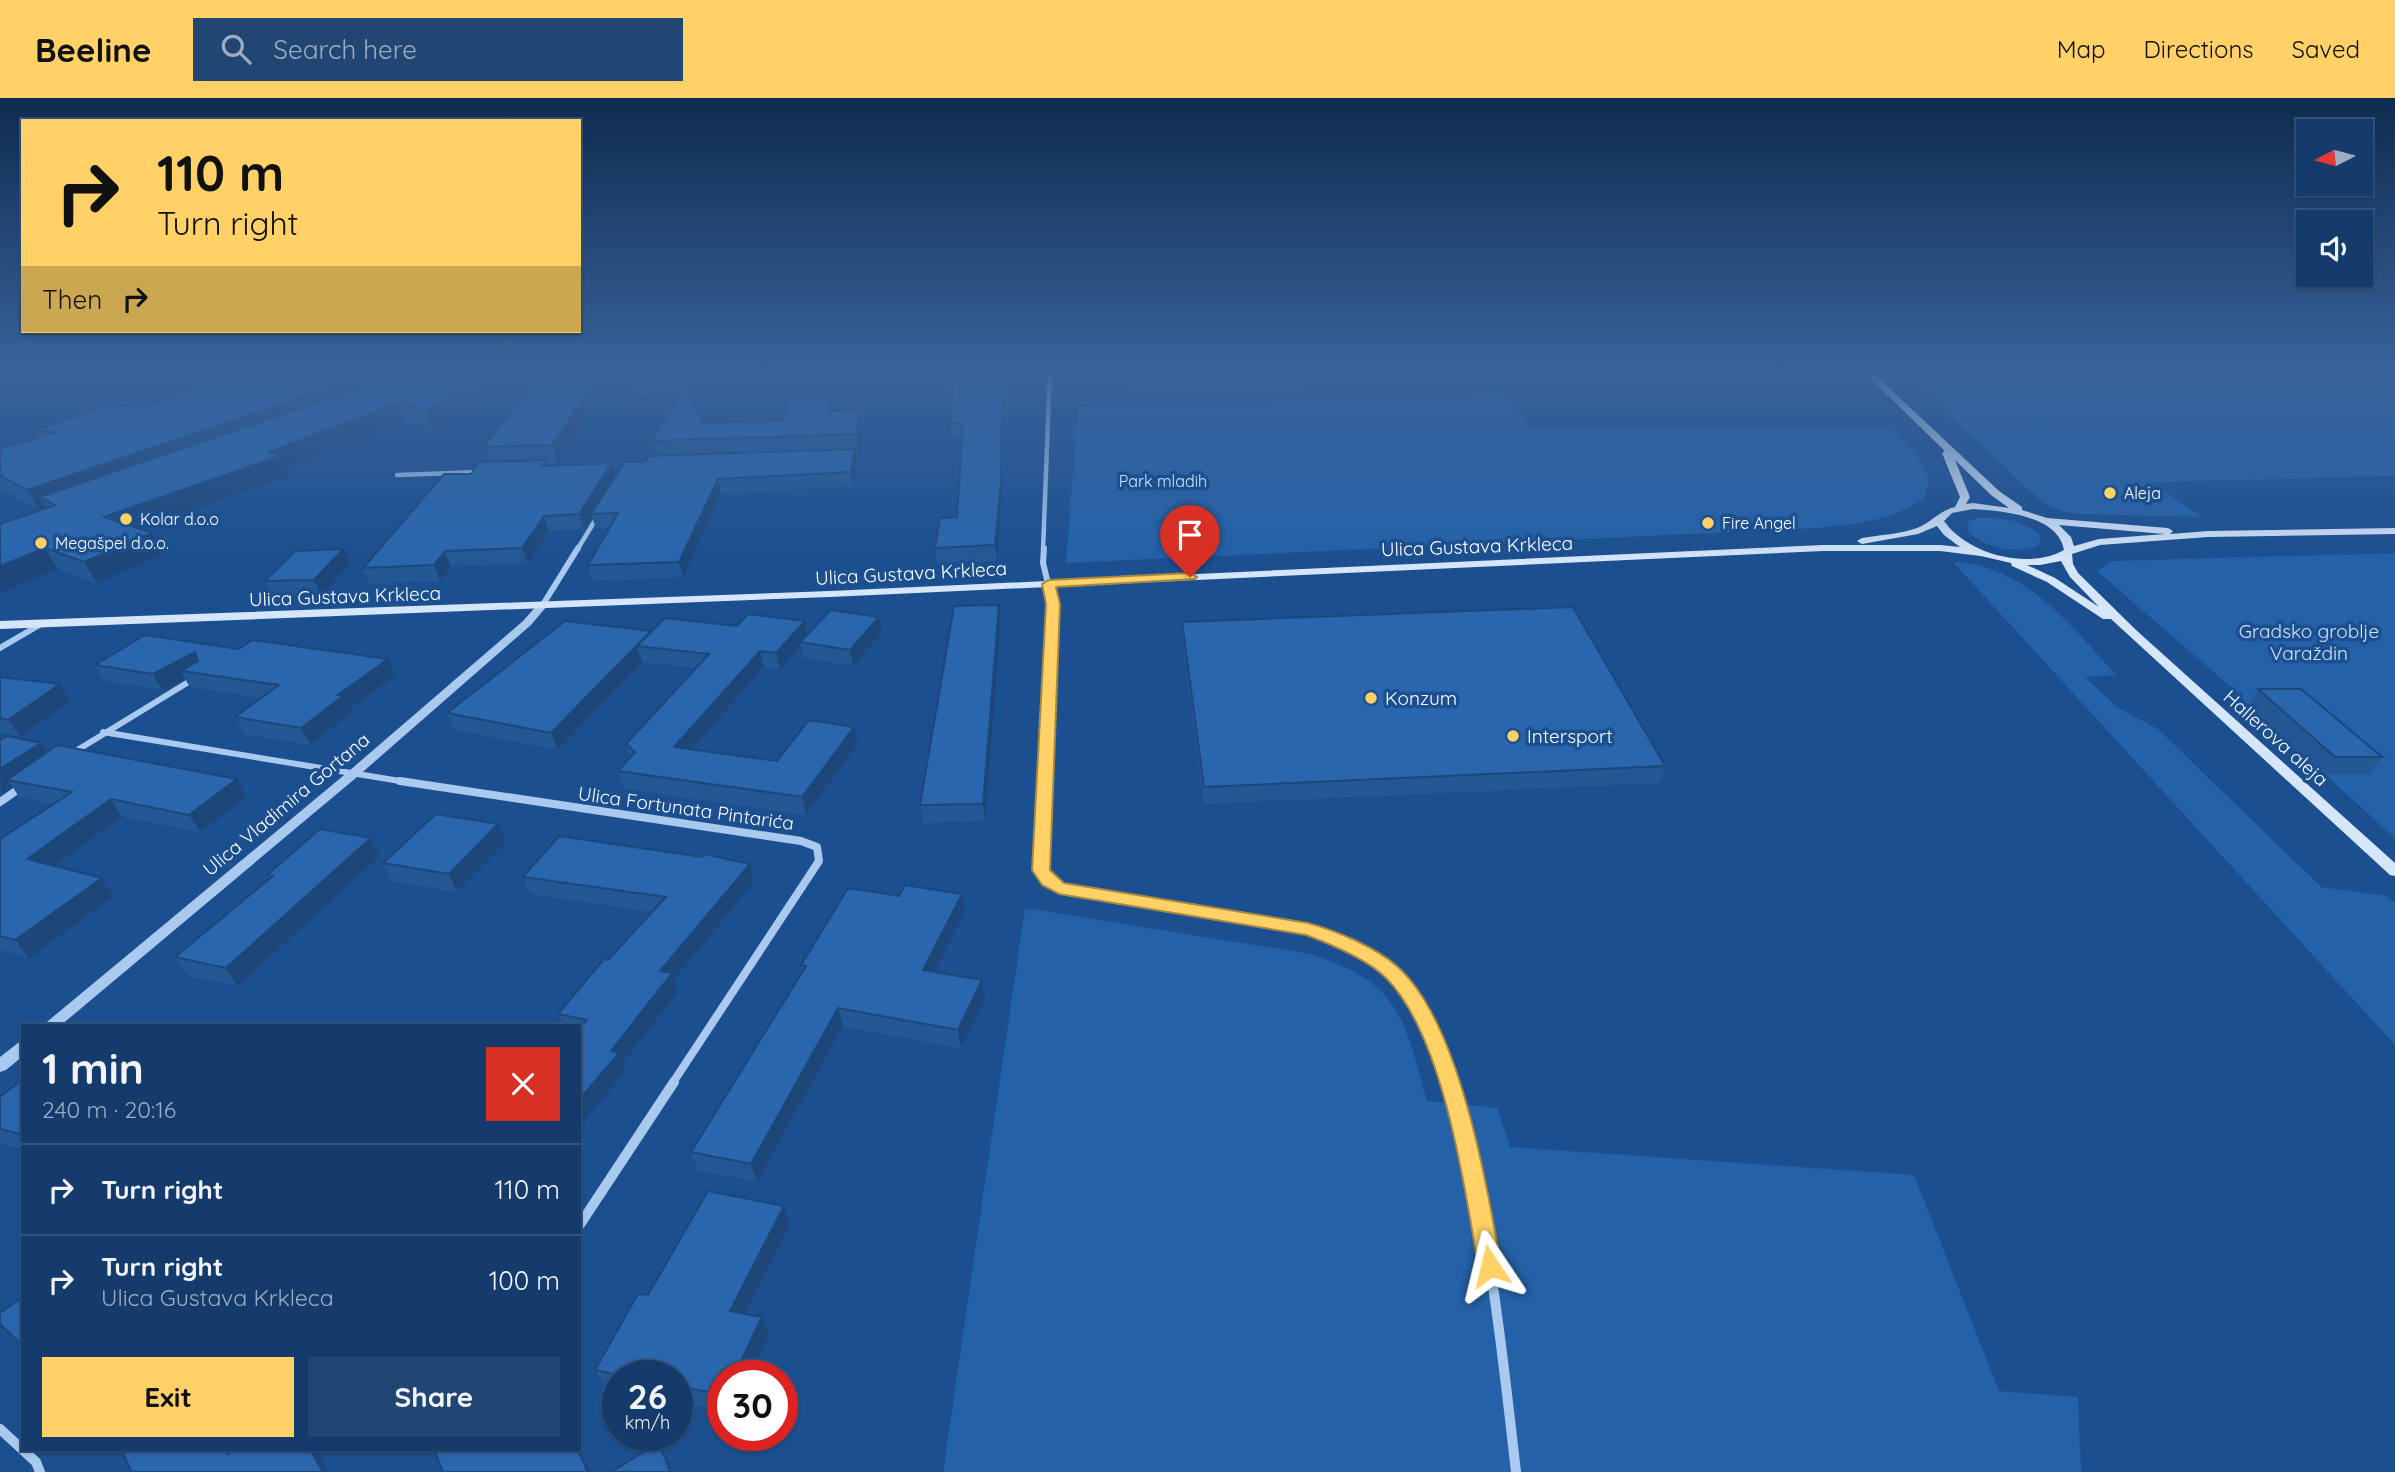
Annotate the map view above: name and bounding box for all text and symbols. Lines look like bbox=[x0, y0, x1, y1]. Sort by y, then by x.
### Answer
search box bbox=[193, 18, 683, 81]
text: Beeline bbox=[35, 29, 151, 70]
icon: search bbox=[217, 30, 255, 68]
text: Search here bbox=[273, 33, 417, 66]
text: Map bbox=[2057, 34, 2106, 64]
text: Directions bbox=[2144, 34, 2254, 64]
text: Saved bbox=[2292, 34, 2360, 64]
north arrow bbox=[2296, 119, 2373, 196]
map controls bbox=[2296, 119, 2373, 287]
text: 110 m bbox=[157, 142, 284, 203]
icon: right bbox=[42, 147, 133, 238]
text: Turn right bbox=[157, 203, 298, 243]
button: sound bbox=[2296, 210, 2373, 287]
icon: right bbox=[116, 280, 154, 318]
text: Then bbox=[42, 283, 102, 316]
park label: Park mladih bbox=[1119, 471, 1207, 491]
place label: Aleja bbox=[2124, 483, 2161, 503]
marker: Aleja bbox=[2102, 485, 2118, 501]
pin bbox=[1160, 505, 1220, 577]
place label: Kolar d.o.o bbox=[140, 509, 219, 529]
marker: Kolar d.o.o bbox=[118, 511, 134, 527]
place label: Fire Angel bbox=[1722, 513, 1796, 533]
marker: Fire Angel bbox=[1700, 515, 1716, 531]
icon: arrive bbox=[1171, 516, 1209, 554]
street label: Ulica Gustava Krkleca bbox=[1381, 531, 1573, 561]
place label: Megašpel d.o.o. bbox=[55, 533, 169, 553]
marker: Megašpel d.o.o. bbox=[33, 535, 49, 551]
street label: Ulica Gustava Krkleca bbox=[814, 556, 1008, 590]
street label: Ulica Gustava Krkleca bbox=[249, 581, 441, 611]
park label: Gradsko groblje Varaždin bbox=[2239, 619, 2379, 665]
street label: Hallerova aleja bbox=[2219, 685, 2333, 791]
place label: Konzum bbox=[1385, 686, 1457, 710]
marker: Konzum bbox=[1363, 690, 1379, 706]
place label: Intersport bbox=[1527, 724, 1613, 748]
street label: Ulica Vladimira Gortana bbox=[198, 727, 374, 881]
marker: Intersport bbox=[1505, 728, 1521, 744]
street label: Ulica Fortunata Pintarića bbox=[577, 781, 795, 835]
text: 1 min bbox=[42, 1042, 144, 1095]
button: close bbox=[486, 1047, 560, 1121]
text: 240 m · 20:16 bbox=[42, 1095, 176, 1124]
icon: right bbox=[42, 1171, 80, 1209]
text: Turn right bbox=[101, 1173, 223, 1206]
text: 110 m bbox=[494, 1173, 560, 1206]
position arrow bbox=[1453, 1229, 1527, 1303]
text: Turn right bbox=[101, 1250, 223, 1283]
icon: right bbox=[42, 1262, 80, 1300]
text: 100 m bbox=[489, 1264, 560, 1297]
text: Ulica Gustava Krkleca bbox=[101, 1283, 334, 1312]
button: Exit bbox=[42, 1357, 294, 1437]
button: Share bbox=[308, 1357, 560, 1437]
speed limit sign: 30 bbox=[707, 1360, 798, 1451]
text: 26 bbox=[628, 1374, 667, 1418]
text: km/h bbox=[625, 1411, 670, 1434]

